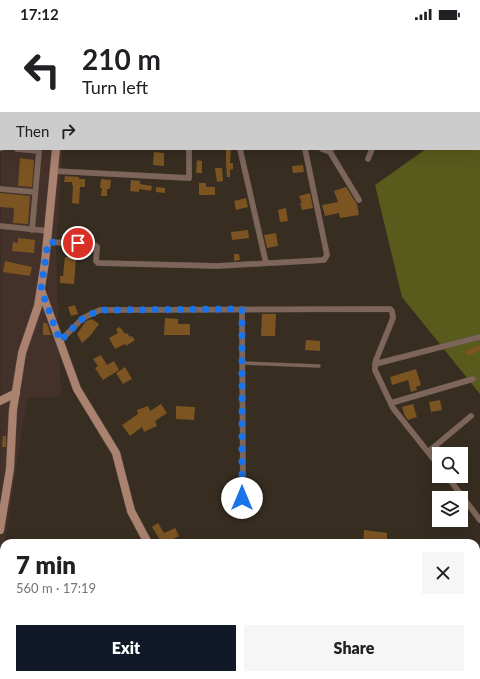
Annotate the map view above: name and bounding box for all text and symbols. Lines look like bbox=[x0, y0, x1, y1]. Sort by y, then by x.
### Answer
text: 17:12 bbox=[20, 5, 59, 23]
text: 210 m bbox=[82, 42, 161, 76]
icon: left bbox=[16, 44, 68, 96]
text: Turn left bbox=[82, 76, 148, 98]
icon: right bbox=[57, 120, 79, 142]
text: Then bbox=[16, 122, 49, 140]
pin bbox=[61, 226, 95, 260]
icon: arrive bbox=[67, 232, 89, 254]
map controls bbox=[432, 447, 468, 527]
button: search bbox=[432, 447, 468, 483]
position arrow bbox=[221, 477, 263, 519]
button: layers bbox=[432, 491, 468, 527]
text: 7 min bbox=[16, 550, 76, 579]
button: close bbox=[422, 552, 464, 594]
text: 560 m · 17:19 bbox=[16, 580, 96, 596]
button: Exit bbox=[16, 625, 236, 671]
button: Share bbox=[244, 625, 464, 671]

